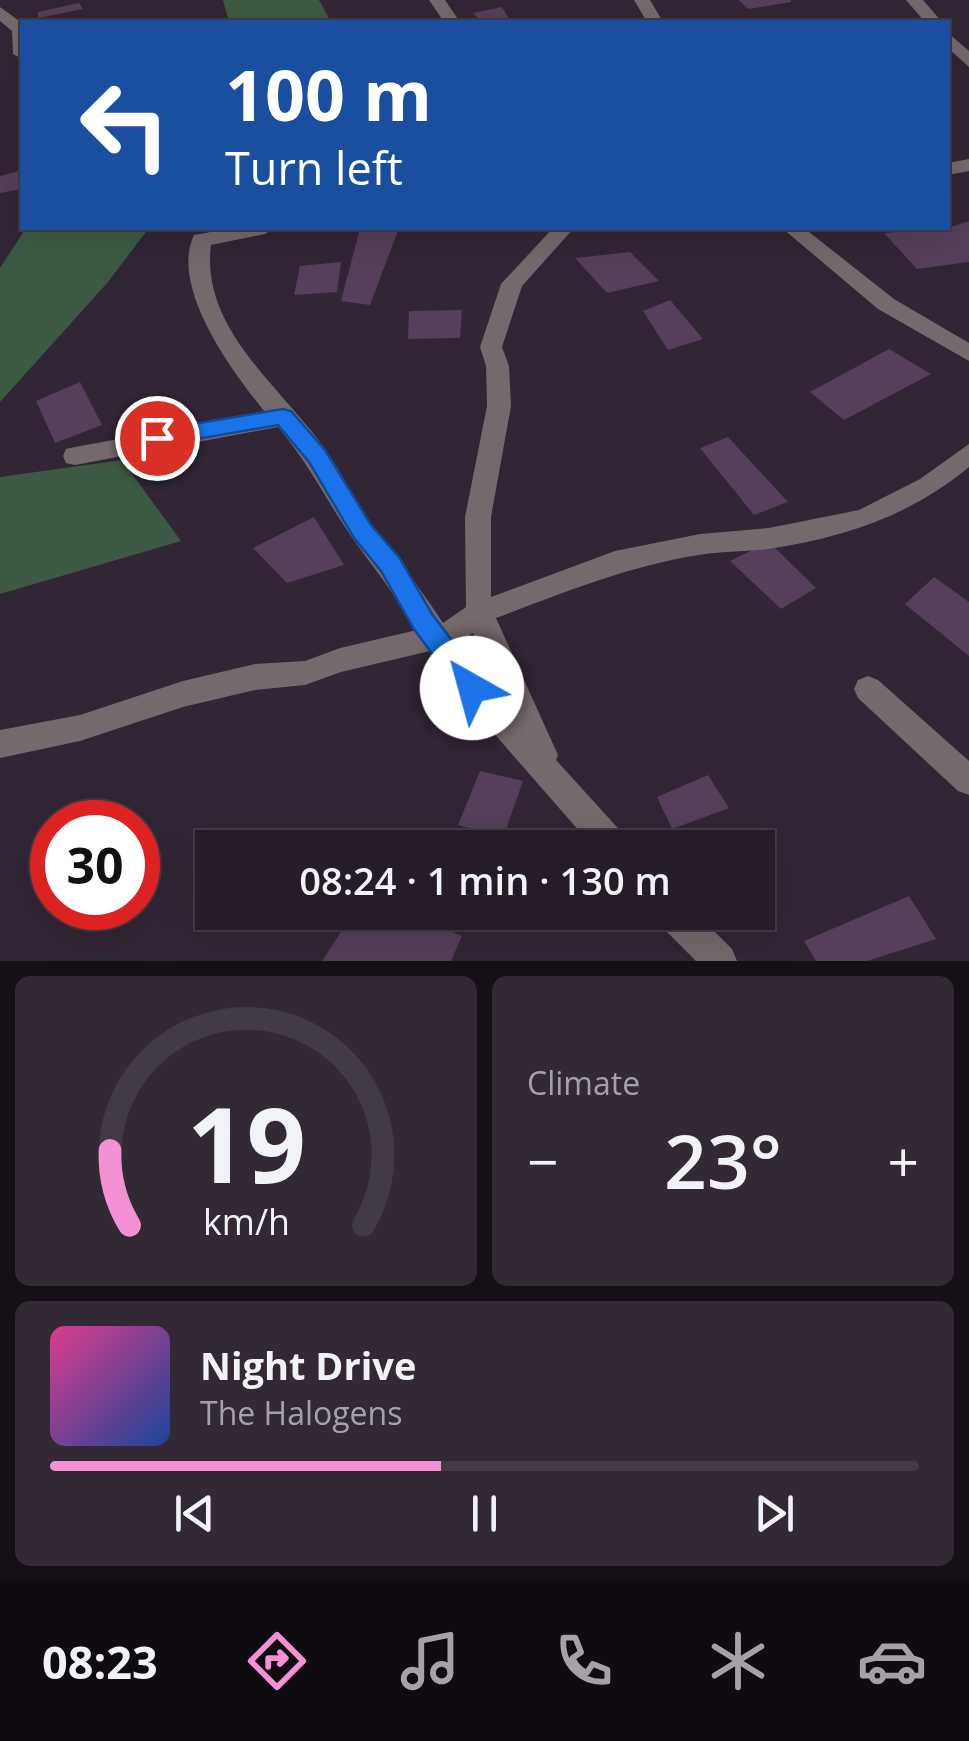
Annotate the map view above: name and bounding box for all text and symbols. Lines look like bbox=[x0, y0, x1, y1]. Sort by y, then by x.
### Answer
text: 100 m bbox=[225, 46, 432, 142]
icon: left bbox=[60, 60, 190, 190]
text: Turn left bbox=[225, 137, 403, 198]
pin bbox=[115, 396, 200, 481]
icon: arrive bbox=[130, 411, 185, 466]
position arrow bbox=[420, 636, 524, 740]
speed limit sign: 30 bbox=[30, 800, 160, 930]
text: 08:24 · 1 min · 130 m bbox=[299, 854, 671, 906]
text: Climate bbox=[527, 1061, 640, 1104]
text: 19 bbox=[187, 1072, 305, 1213]
text: 23° bbox=[664, 1109, 782, 1211]
text: − bbox=[527, 1123, 558, 1198]
text: + bbox=[888, 1123, 919, 1198]
text: km/h bbox=[203, 1197, 289, 1245]
text: Night Drive bbox=[200, 1339, 416, 1391]
text: The Halogens bbox=[200, 1391, 402, 1434]
icon: previous bbox=[167, 1486, 222, 1541]
icon: pause bbox=[457, 1486, 512, 1541]
icon: next bbox=[747, 1486, 802, 1541]
icon: directions bbox=[242, 1626, 312, 1696]
icon: music bbox=[395, 1626, 465, 1696]
icon: phone bbox=[549, 1626, 619, 1696]
icon: climate bbox=[703, 1626, 773, 1696]
icon: car bbox=[857, 1626, 927, 1696]
text: 08:23 bbox=[42, 1631, 158, 1692]

